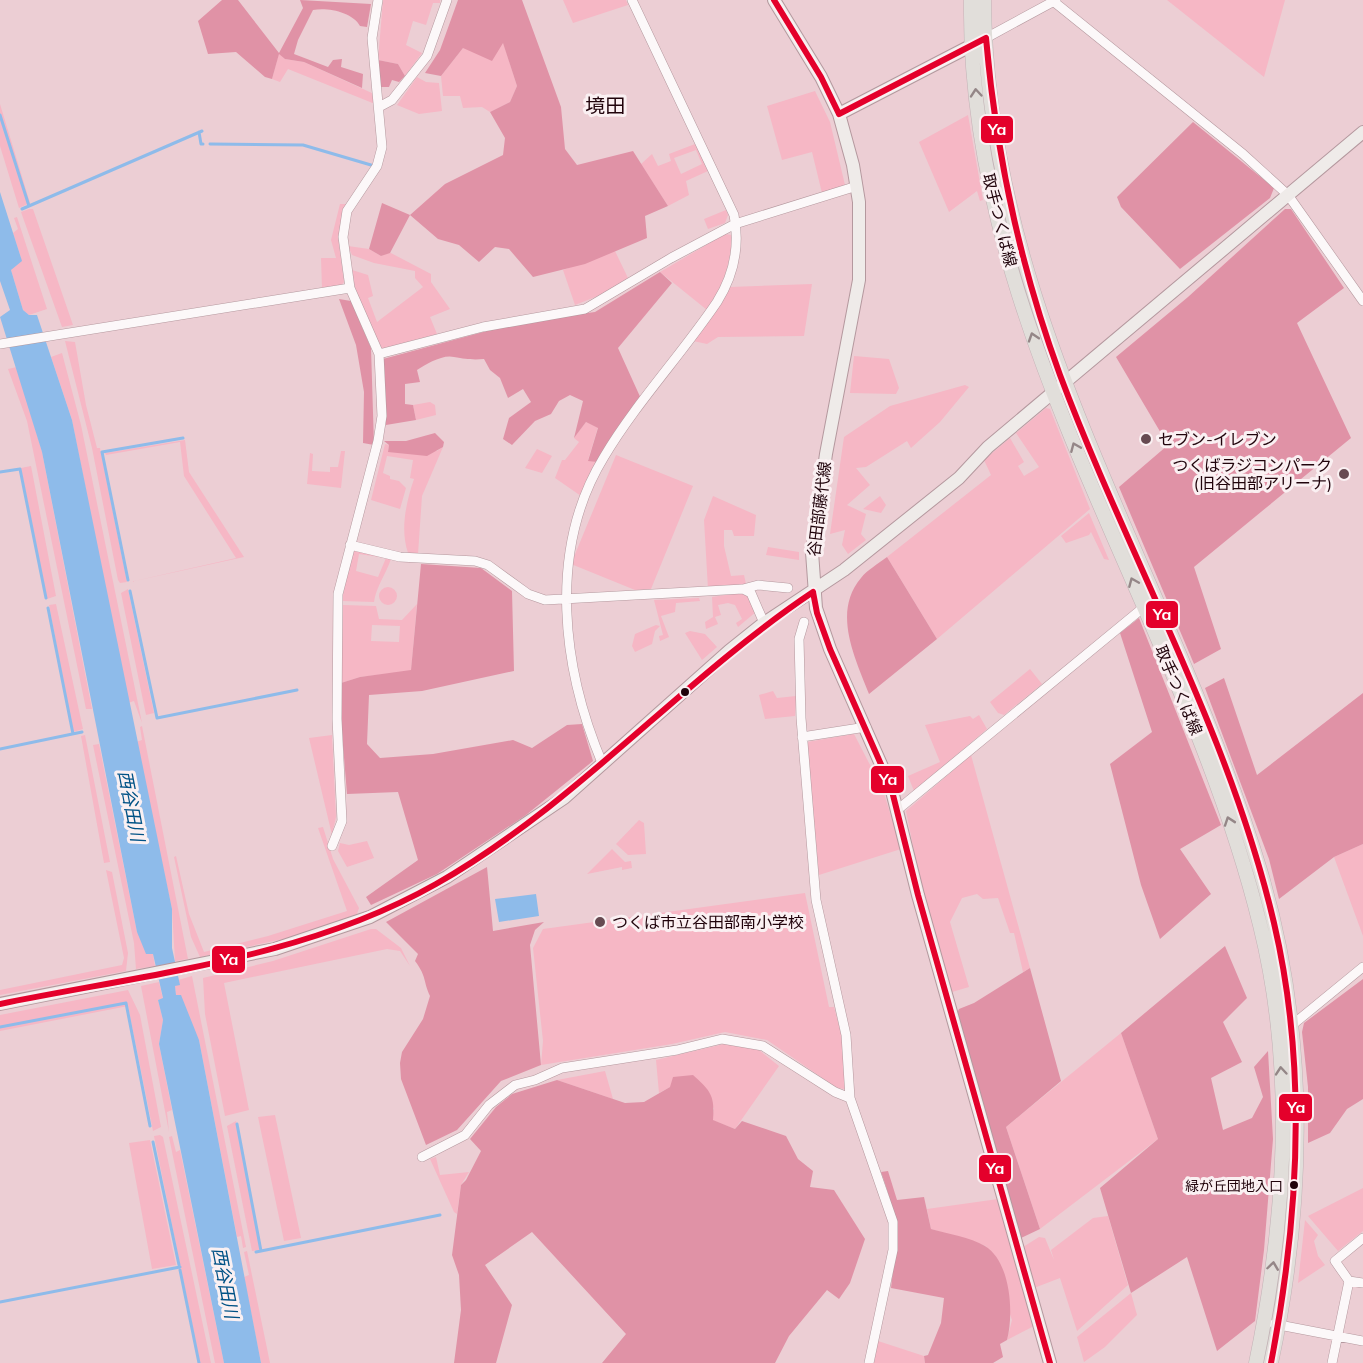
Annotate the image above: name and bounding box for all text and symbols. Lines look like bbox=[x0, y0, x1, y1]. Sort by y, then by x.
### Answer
one-way arrow bbox=[970, 88, 983, 97]
district label: 境田 bbox=[585, 93, 625, 118]
line badge: Ya bbox=[980, 115, 1014, 144]
text: Ya bbox=[987, 119, 1006, 139]
street label: 取手つくば線 bbox=[979, 171, 1021, 269]
one-way arrow bbox=[1028, 332, 1041, 343]
place label: セブン-イレブン bbox=[1158, 429, 1277, 449]
marker: セブン-イレブン bbox=[1139, 432, 1153, 446]
one-way arrow bbox=[1070, 442, 1082, 453]
place label: つくばラジコンパーク (旧谷田部アリーナ) bbox=[1172, 455, 1332, 493]
street label: 谷田部藤代線 bbox=[803, 460, 835, 558]
marker: つくばラジコンパーク (旧谷田部アリーナ) bbox=[1337, 467, 1351, 481]
one-way arrow bbox=[1128, 577, 1140, 588]
line badge: Ya bbox=[1145, 600, 1179, 629]
text: Ya bbox=[1152, 604, 1171, 624]
street label: 取手つくば線 bbox=[1151, 642, 1207, 738]
unlabelled marker bbox=[679, 686, 691, 698]
line badge: Ya bbox=[870, 765, 905, 794]
water label: 西谷田川 bbox=[113, 768, 150, 845]
text: Ya bbox=[878, 769, 897, 789]
one-way arrow bbox=[1224, 816, 1236, 827]
place label: つくば市立谷田部南小学校 bbox=[612, 912, 804, 932]
marker: つくば市立谷田部南小学校 bbox=[593, 915, 607, 929]
line badge: Ya bbox=[211, 945, 246, 974]
text: Ya bbox=[219, 949, 238, 969]
one-way arrow bbox=[1275, 1067, 1288, 1076]
line badge: Ya bbox=[1278, 1093, 1313, 1122]
text: Ya bbox=[1286, 1097, 1305, 1117]
line badge: Ya bbox=[978, 1154, 1012, 1183]
text: Ya bbox=[985, 1158, 1004, 1178]
place label: 緑が丘団地入口 bbox=[1185, 1177, 1283, 1195]
marker: 緑が丘団地入口 bbox=[1288, 1179, 1300, 1191]
water label: 西谷田川 bbox=[207, 1245, 244, 1322]
one-way arrow bbox=[1267, 1261, 1279, 1270]

